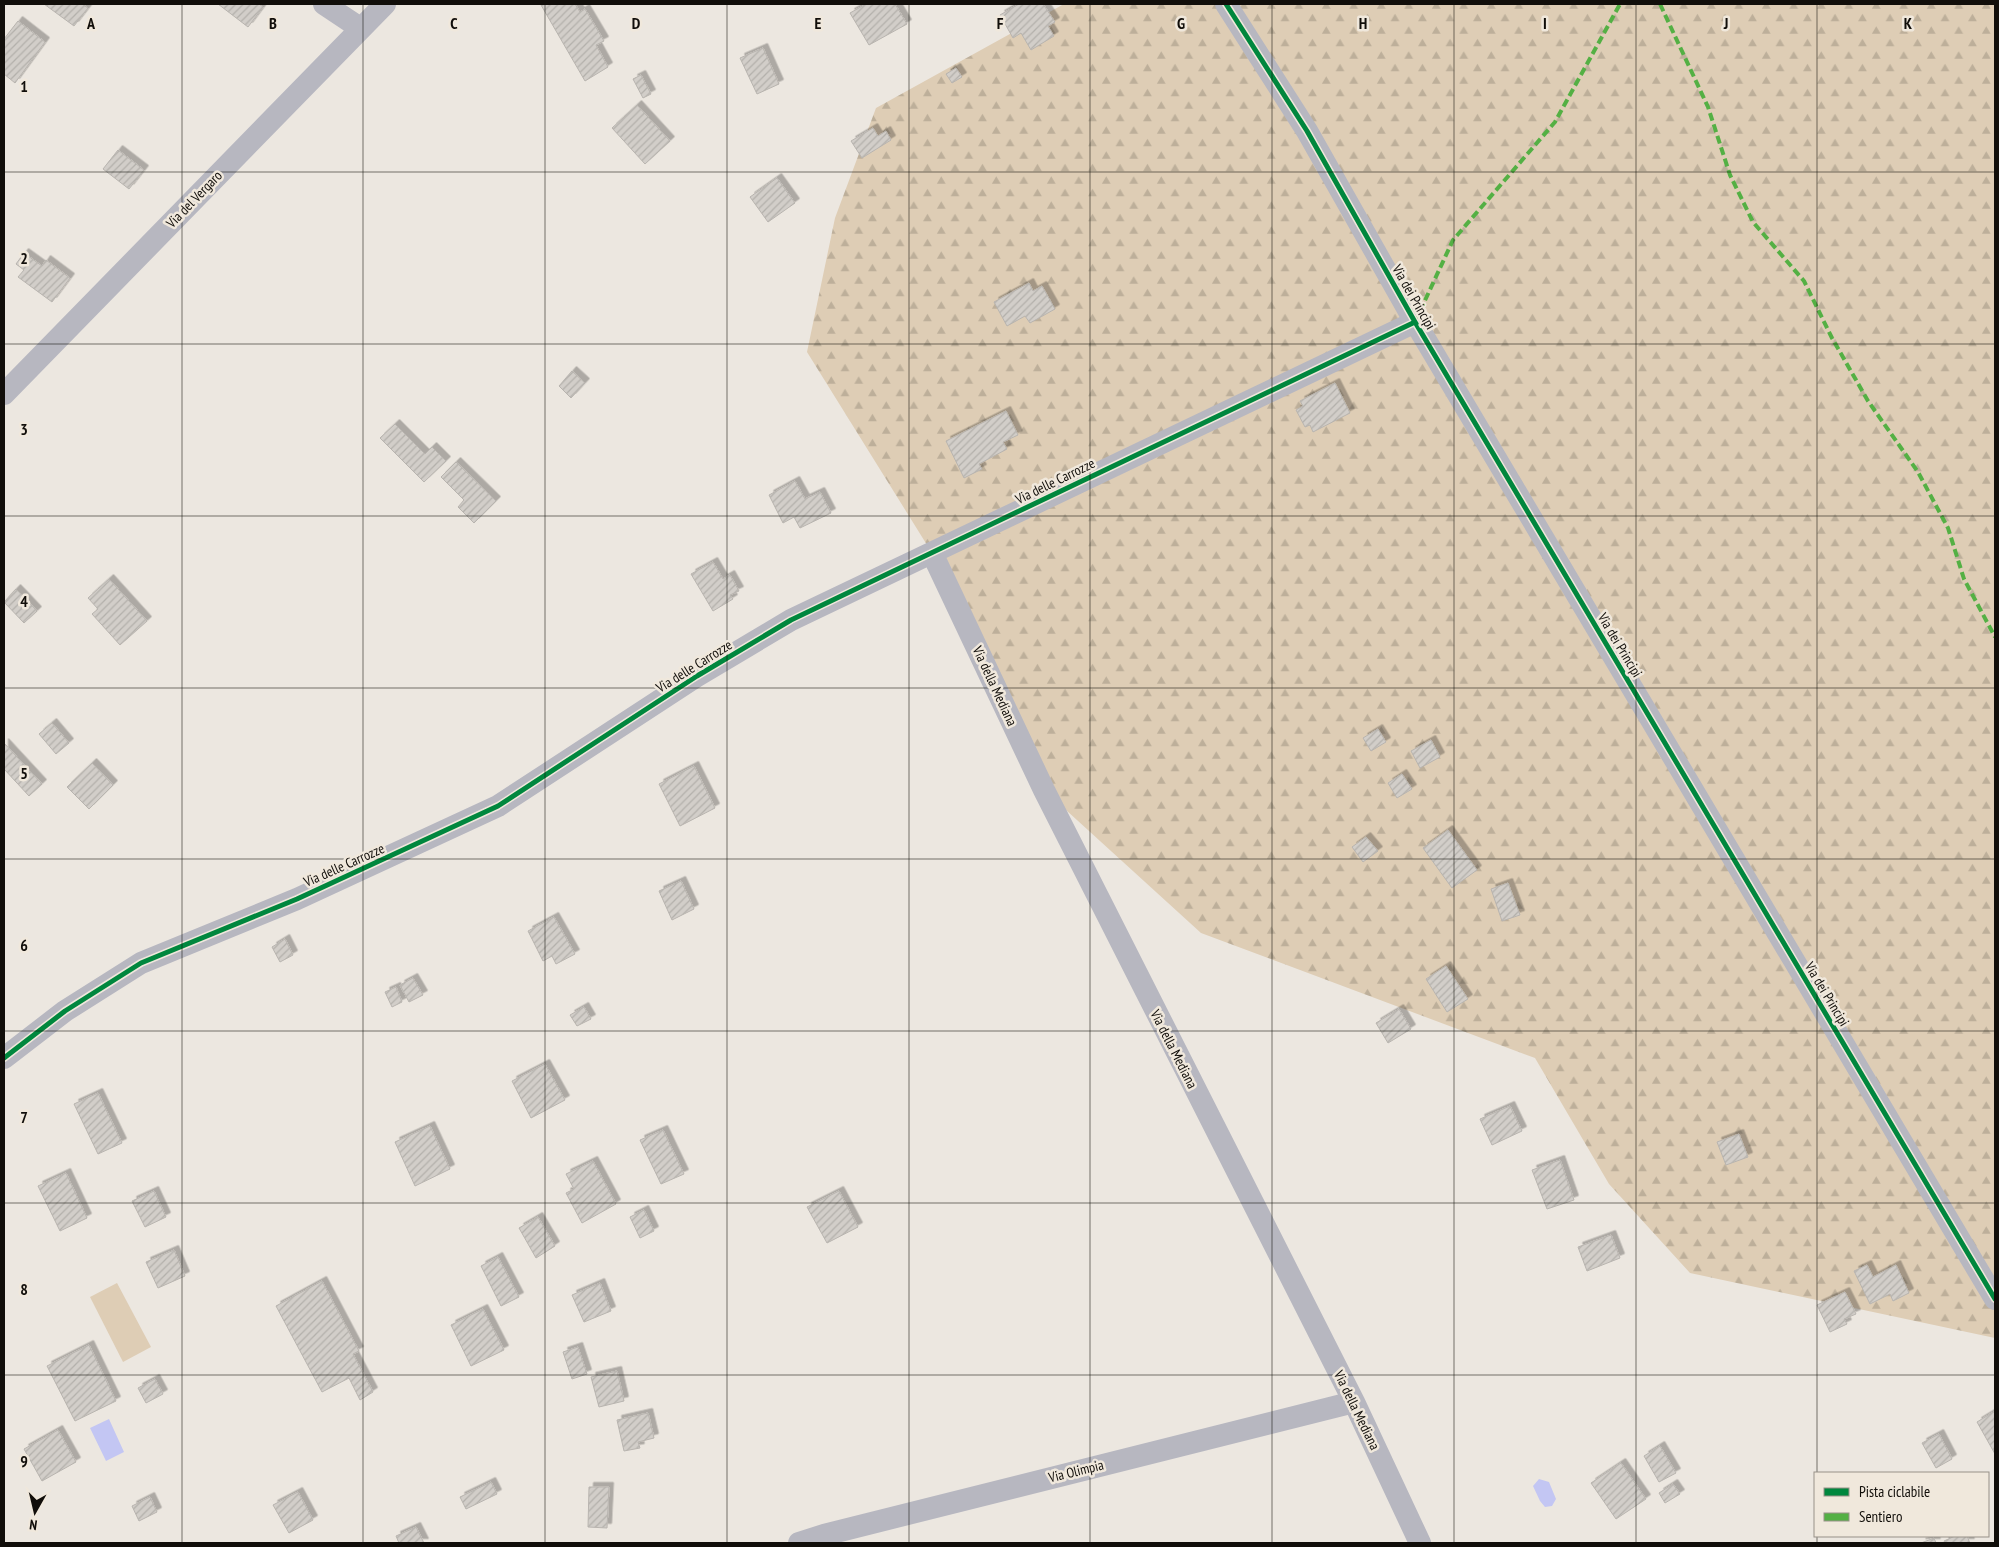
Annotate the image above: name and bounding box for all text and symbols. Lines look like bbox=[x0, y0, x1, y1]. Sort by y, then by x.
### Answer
text: A bbox=[86, 13, 96, 33]
text: B bbox=[269, 13, 277, 33]
text: C bbox=[450, 13, 458, 33]
text: D bbox=[632, 13, 641, 33]
text: E bbox=[815, 13, 822, 33]
text: F bbox=[997, 13, 1004, 33]
text: G bbox=[1177, 13, 1185, 33]
text: H bbox=[1359, 13, 1367, 33]
text: I bbox=[1543, 13, 1547, 33]
text: J bbox=[1723, 13, 1728, 33]
text: K bbox=[1904, 13, 1913, 33]
text: 1 bbox=[20, 76, 28, 96]
street label: Via del Vergaro bbox=[162, 167, 226, 232]
text: 2 bbox=[20, 248, 28, 268]
street label: Via dei Principi bbox=[1388, 260, 1440, 333]
text: 3 bbox=[20, 419, 28, 439]
street label: Via delle Carrozze bbox=[1011, 454, 1098, 508]
text: 4 bbox=[20, 591, 28, 611]
street label: Via dei Principi bbox=[1593, 609, 1646, 681]
street label: Via delle Carrozze bbox=[652, 635, 736, 697]
street label: Via della Mediana bbox=[968, 642, 1021, 729]
text: 5 bbox=[20, 763, 28, 783]
street label: Via delle Carrozze bbox=[300, 839, 387, 891]
text: 6 bbox=[20, 935, 28, 955]
street label: Via dei Principi bbox=[1800, 958, 1853, 1030]
street label: Via della Mediana bbox=[1146, 1006, 1202, 1091]
text: 7 bbox=[20, 1107, 28, 1127]
text: 8 bbox=[20, 1279, 28, 1299]
street label: Via della Mediana bbox=[1330, 1366, 1384, 1453]
text: 9 bbox=[20, 1451, 28, 1471]
street label: Via Olimpia bbox=[1046, 1456, 1105, 1487]
legend bbox=[1814, 1472, 1989, 1537]
text: Pista ciclabile bbox=[1859, 1482, 1930, 1501]
north arrow bbox=[10, 1487, 60, 1537]
text: Sentiero bbox=[1859, 1507, 1902, 1526]
text: N bbox=[28, 1515, 38, 1534]

